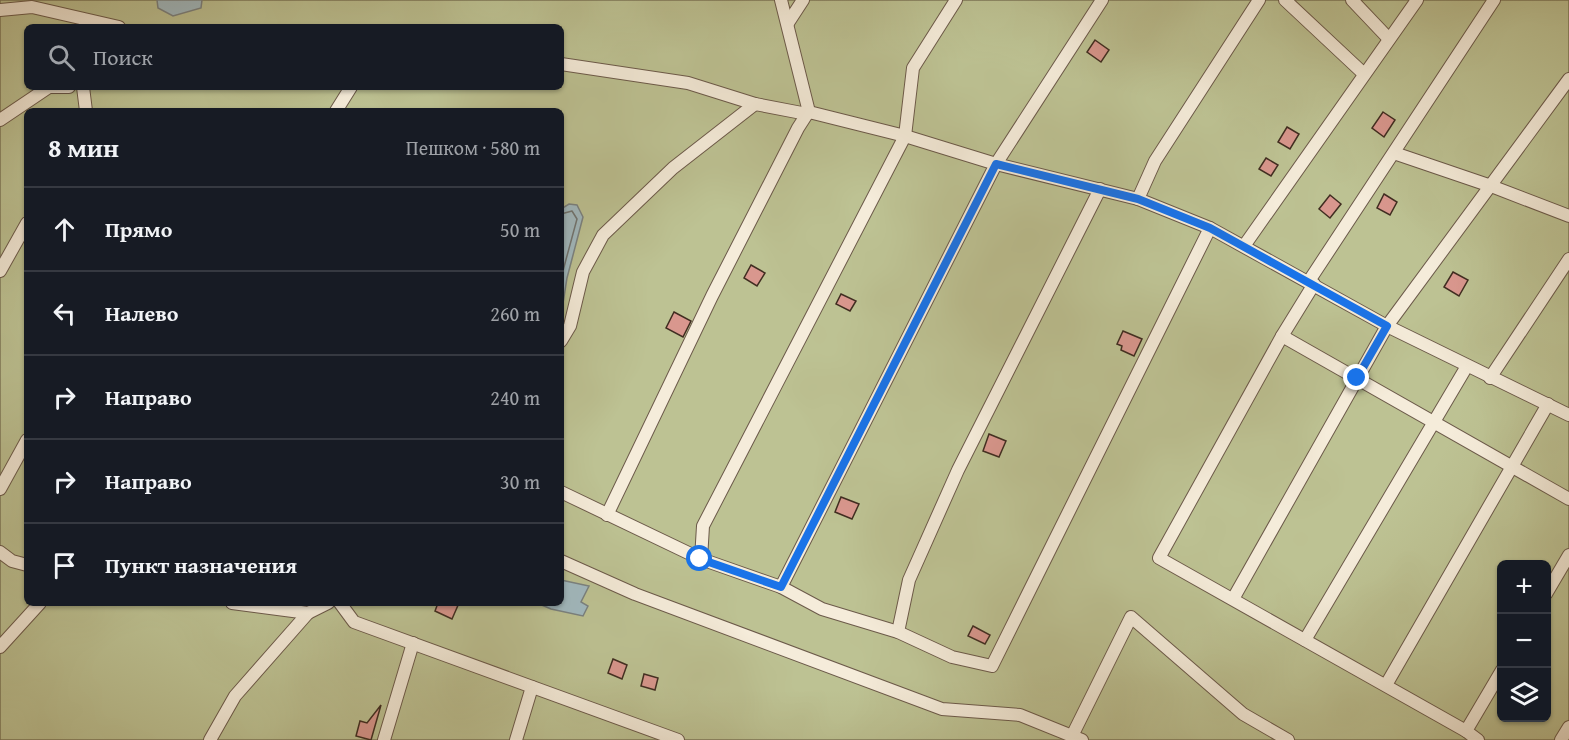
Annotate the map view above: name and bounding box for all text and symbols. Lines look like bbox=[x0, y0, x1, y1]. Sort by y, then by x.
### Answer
search box bbox=[24, 24, 564, 90]
icon: search bbox=[45, 41, 78, 74]
text: Поиск bbox=[93, 41, 153, 73]
text: 8 мин bbox=[48, 128, 119, 167]
text: Пешком · 580 m bbox=[406, 133, 540, 162]
icon: ahead bbox=[48, 213, 81, 246]
text: Прямо bbox=[105, 213, 172, 245]
text: 50 m bbox=[500, 215, 540, 244]
icon: left bbox=[48, 297, 81, 330]
text: Налево bbox=[105, 297, 178, 329]
text: 260 m bbox=[490, 299, 540, 328]
route end bbox=[1343, 364, 1369, 390]
icon: right bbox=[48, 381, 81, 414]
text: Направо bbox=[105, 381, 192, 413]
text: 240 m bbox=[490, 383, 540, 412]
icon: right bbox=[48, 465, 81, 498]
text: Направо bbox=[105, 465, 192, 497]
text: 30 m bbox=[500, 467, 540, 496]
route start bbox=[686, 545, 712, 571]
icon: arrive bbox=[48, 549, 81, 582]
text: Пункт назначения bbox=[105, 549, 297, 581]
map controls bbox=[1497, 560, 1551, 722]
button: + bbox=[1497, 560, 1551, 614]
button: − bbox=[1497, 614, 1551, 668]
button: layers bbox=[1497, 668, 1551, 722]

